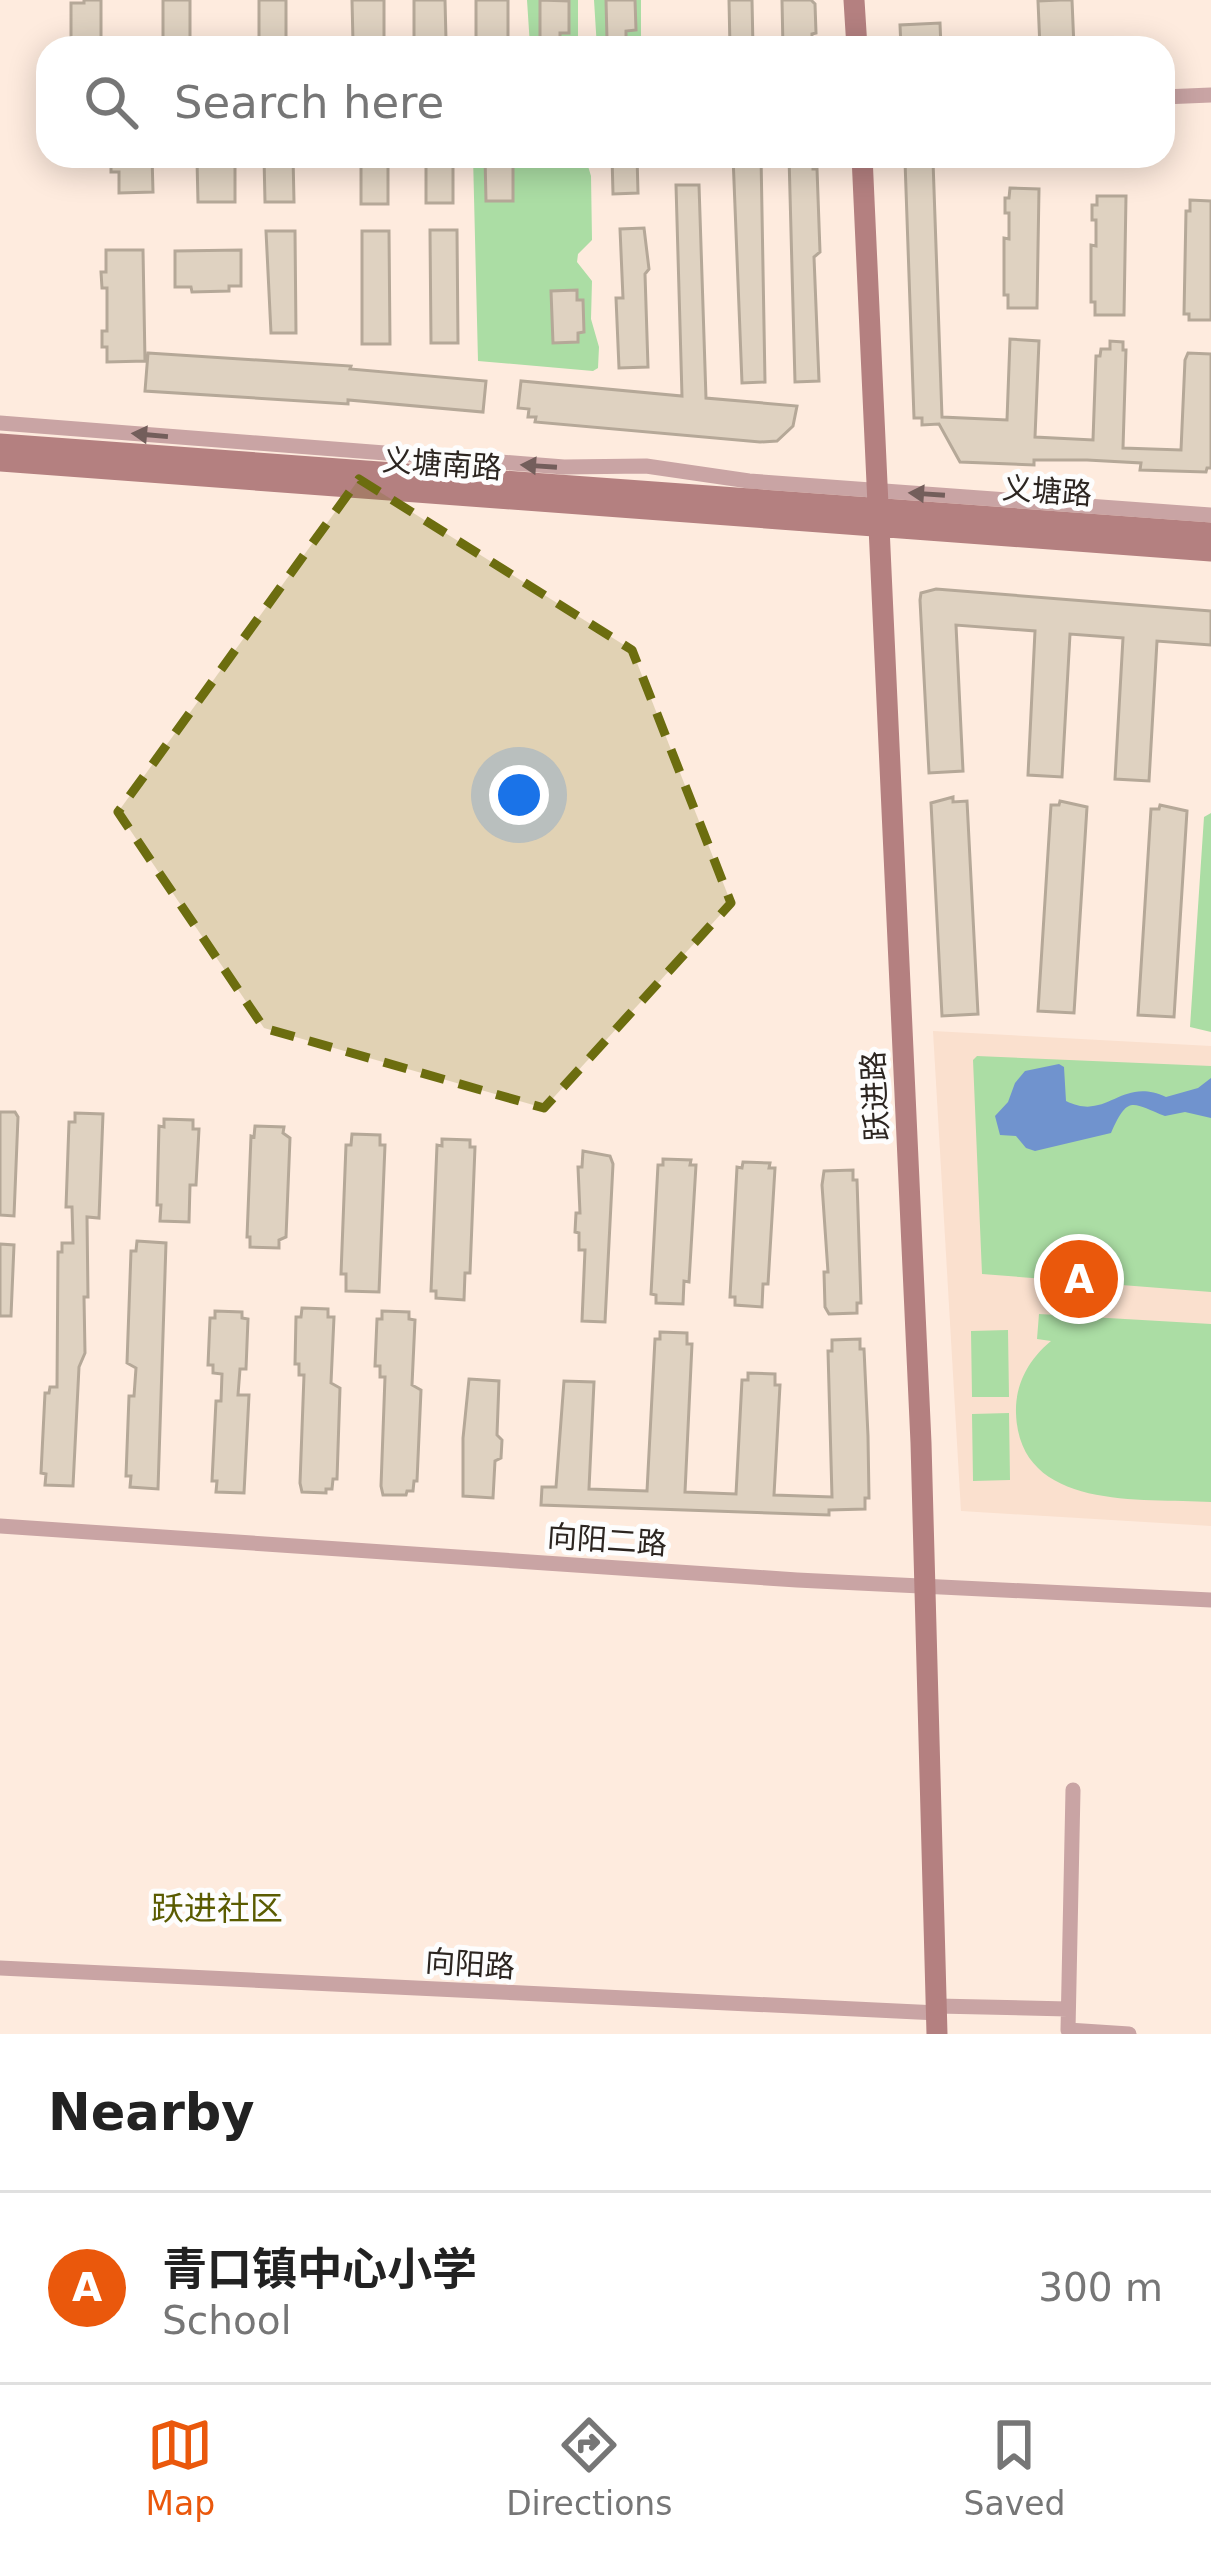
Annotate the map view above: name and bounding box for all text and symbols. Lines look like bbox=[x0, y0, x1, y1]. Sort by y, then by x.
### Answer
search box bbox=[36, 36, 1175, 168]
icon: search bbox=[78, 69, 144, 135]
text: Search here bbox=[174, 76, 444, 129]
one-way arrow bbox=[131, 425, 168, 444]
street label: 义塘南路 bbox=[381, 442, 503, 486]
one-way arrow bbox=[519, 456, 557, 475]
street label: 义塘路 bbox=[1001, 470, 1093, 512]
one-way arrow bbox=[908, 485, 945, 504]
your location bbox=[489, 765, 549, 825]
street label: 跃进路 bbox=[855, 1050, 895, 1142]
pin: A bbox=[1040, 1234, 1118, 1324]
street label: 向阳二路 bbox=[546, 1518, 668, 1562]
district label: 跃进社区 bbox=[151, 1889, 283, 1928]
street label: 向阳路 bbox=[424, 1943, 516, 1985]
text: Nearby bbox=[48, 2083, 255, 2142]
text: 青口镇中心小学 bbox=[162, 2243, 477, 2296]
text: A bbox=[72, 2265, 102, 2310]
text: 300 m bbox=[1038, 2265, 1163, 2310]
text: School bbox=[162, 2298, 291, 2343]
tab: Map bbox=[146, 2412, 215, 2523]
tab: Directions bbox=[506, 2412, 672, 2523]
tab: Saved bbox=[964, 2412, 1065, 2523]

